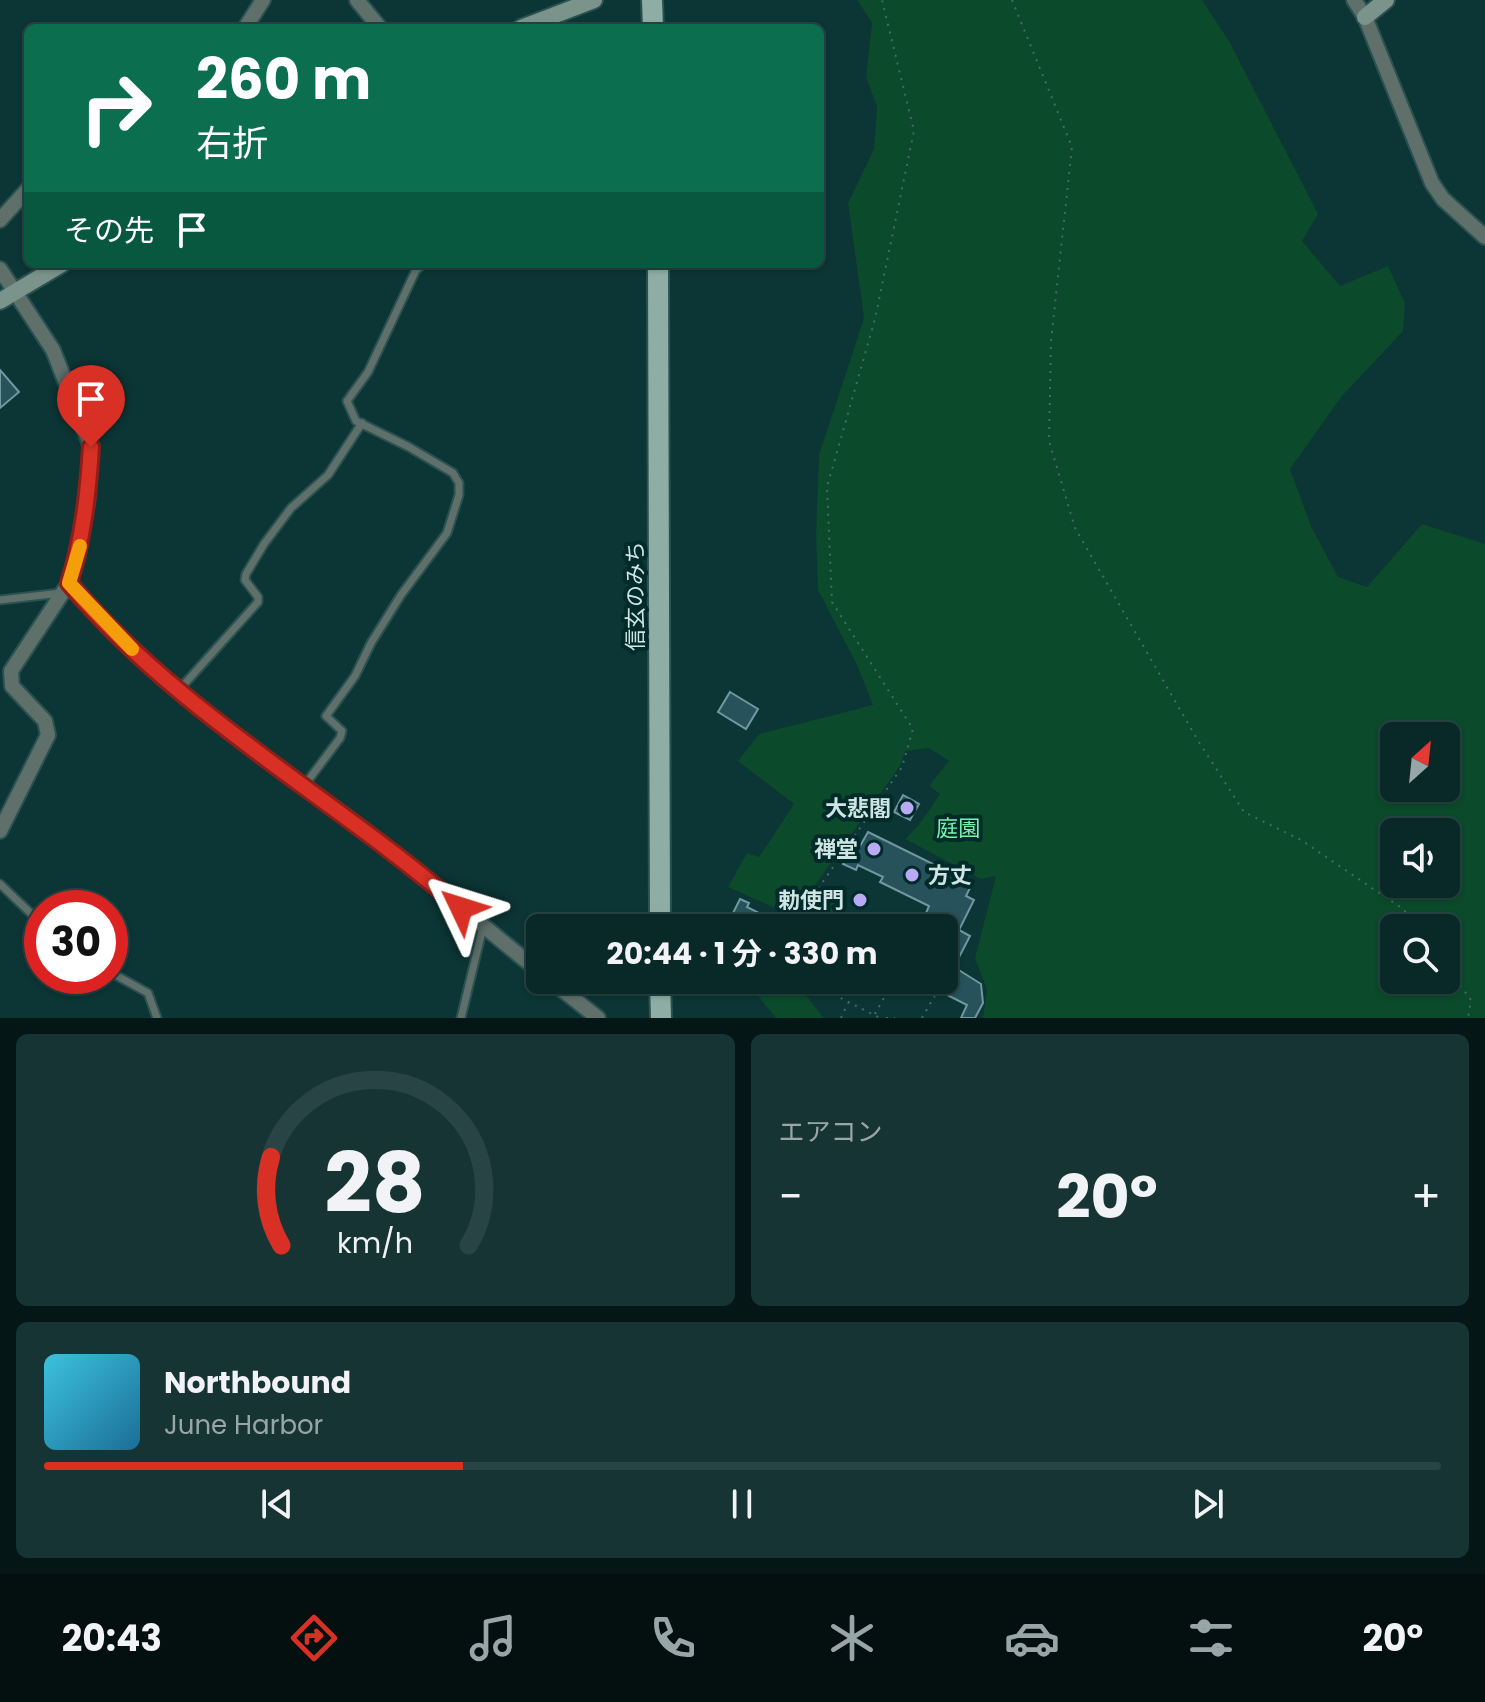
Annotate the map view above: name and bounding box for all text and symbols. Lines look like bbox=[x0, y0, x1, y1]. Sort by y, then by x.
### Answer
text: 260 m bbox=[196, 40, 371, 119]
icon: right bbox=[64, 56, 168, 160]
text: 右折 bbox=[196, 118, 268, 169]
icon: arrive bbox=[170, 208, 214, 252]
text: その先 bbox=[64, 209, 154, 252]
pin bbox=[57, 365, 125, 447]
icon: arrive bbox=[69, 377, 113, 421]
street label: 信玄のみち bbox=[620, 541, 651, 651]
north arrow bbox=[1380, 722, 1460, 802]
map controls bbox=[1380, 722, 1460, 994]
place label: 大悲閣 bbox=[825, 793, 891, 824]
marker: 大悲閣 bbox=[898, 799, 916, 817]
park label: 庭園 bbox=[936, 813, 980, 844]
button: sound bbox=[1380, 818, 1460, 898]
place label: 禅堂 bbox=[814, 834, 858, 865]
marker: 禅堂 bbox=[865, 840, 883, 858]
place label: 方丈 bbox=[928, 860, 972, 891]
position arrow bbox=[419, 866, 503, 950]
marker: 方丈 bbox=[903, 866, 921, 884]
place label: 勅使門 bbox=[778, 885, 844, 916]
speed limit sign: 30 bbox=[24, 890, 128, 994]
marker: 勅使門 bbox=[851, 891, 869, 909]
button: search bbox=[1380, 914, 1460, 994]
text: 20:44 · 1 分 · 330 m bbox=[607, 932, 877, 975]
text: エアコン bbox=[779, 1114, 883, 1150]
text: 28 bbox=[325, 1125, 426, 1241]
text: 20° bbox=[1056, 1155, 1157, 1239]
text: − bbox=[779, 1166, 803, 1227]
text: + bbox=[1411, 1166, 1441, 1227]
text: km/h bbox=[337, 1223, 413, 1263]
text: Northbound bbox=[164, 1361, 351, 1404]
text: June Harbor bbox=[164, 1407, 323, 1443]
icon: previous bbox=[255, 1482, 299, 1526]
icon: pause bbox=[720, 1482, 764, 1526]
icon: next bbox=[1186, 1482, 1230, 1526]
icon: directions bbox=[286, 1610, 342, 1666]
icon: music bbox=[465, 1610, 521, 1666]
icon: phone bbox=[645, 1610, 701, 1666]
icon: climate bbox=[824, 1610, 880, 1666]
icon: car bbox=[1004, 1610, 1060, 1666]
icon: filters bbox=[1183, 1610, 1239, 1666]
text: 20:43 bbox=[62, 1613, 162, 1664]
text: 20° bbox=[1363, 1613, 1423, 1664]

